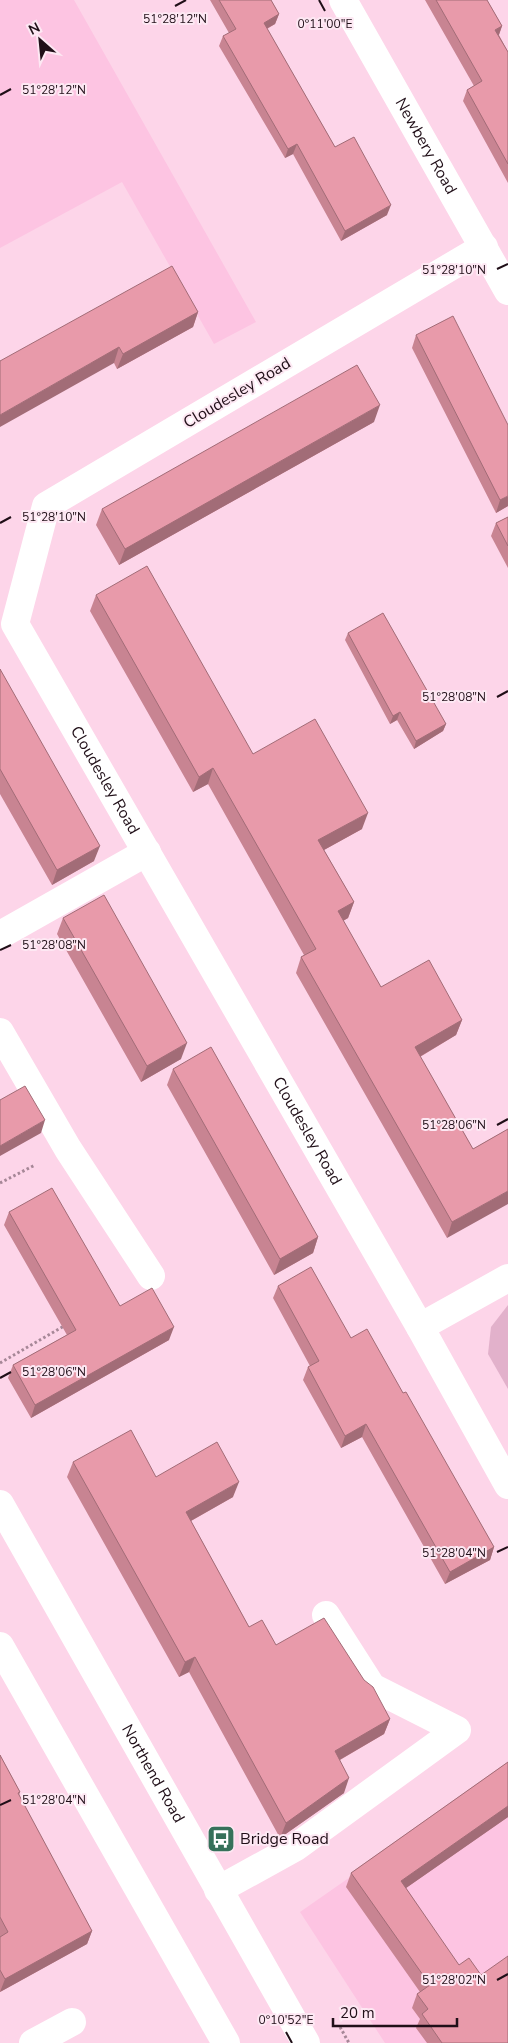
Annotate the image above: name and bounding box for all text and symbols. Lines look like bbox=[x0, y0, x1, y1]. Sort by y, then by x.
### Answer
text: 51°28'12"N bbox=[143, 11, 207, 27]
north arrow bbox=[15, 15, 65, 65]
text: 0°11'00"E bbox=[298, 16, 352, 32]
text: N bbox=[25, 18, 43, 40]
text: 51°28'12"N bbox=[22, 82, 86, 98]
street label: Newbery Road bbox=[390, 94, 462, 198]
text: 51°28'10"N bbox=[422, 262, 486, 278]
street label: Cloudesley Road bbox=[179, 352, 295, 434]
text: 51°28'10"N bbox=[22, 509, 86, 525]
text: 51°28'08"N bbox=[422, 689, 486, 705]
street label: Cloudesley Road bbox=[65, 722, 145, 838]
text: 51°28'08"N bbox=[22, 937, 86, 953]
street label: Cloudesley Road bbox=[267, 1073, 347, 1189]
text: 51°28'06"N bbox=[422, 1117, 486, 1133]
text: 51°28'06"N bbox=[22, 1364, 86, 1380]
text: 51°28'04"N bbox=[422, 1545, 486, 1561]
street label: Northend Road bbox=[116, 1720, 190, 1827]
text: 51°28'04"N bbox=[22, 1792, 86, 1808]
bus stop icon: Bridge Road bbox=[206, 1824, 236, 1854]
place label: Bridge Road bbox=[240, 1828, 329, 1850]
text: 51°28'02"N bbox=[422, 1972, 486, 1988]
scale bar bbox=[333, 1996, 457, 2028]
text: 20 m bbox=[340, 2003, 375, 2023]
text: 0°10'52"E bbox=[259, 2012, 313, 2028]

